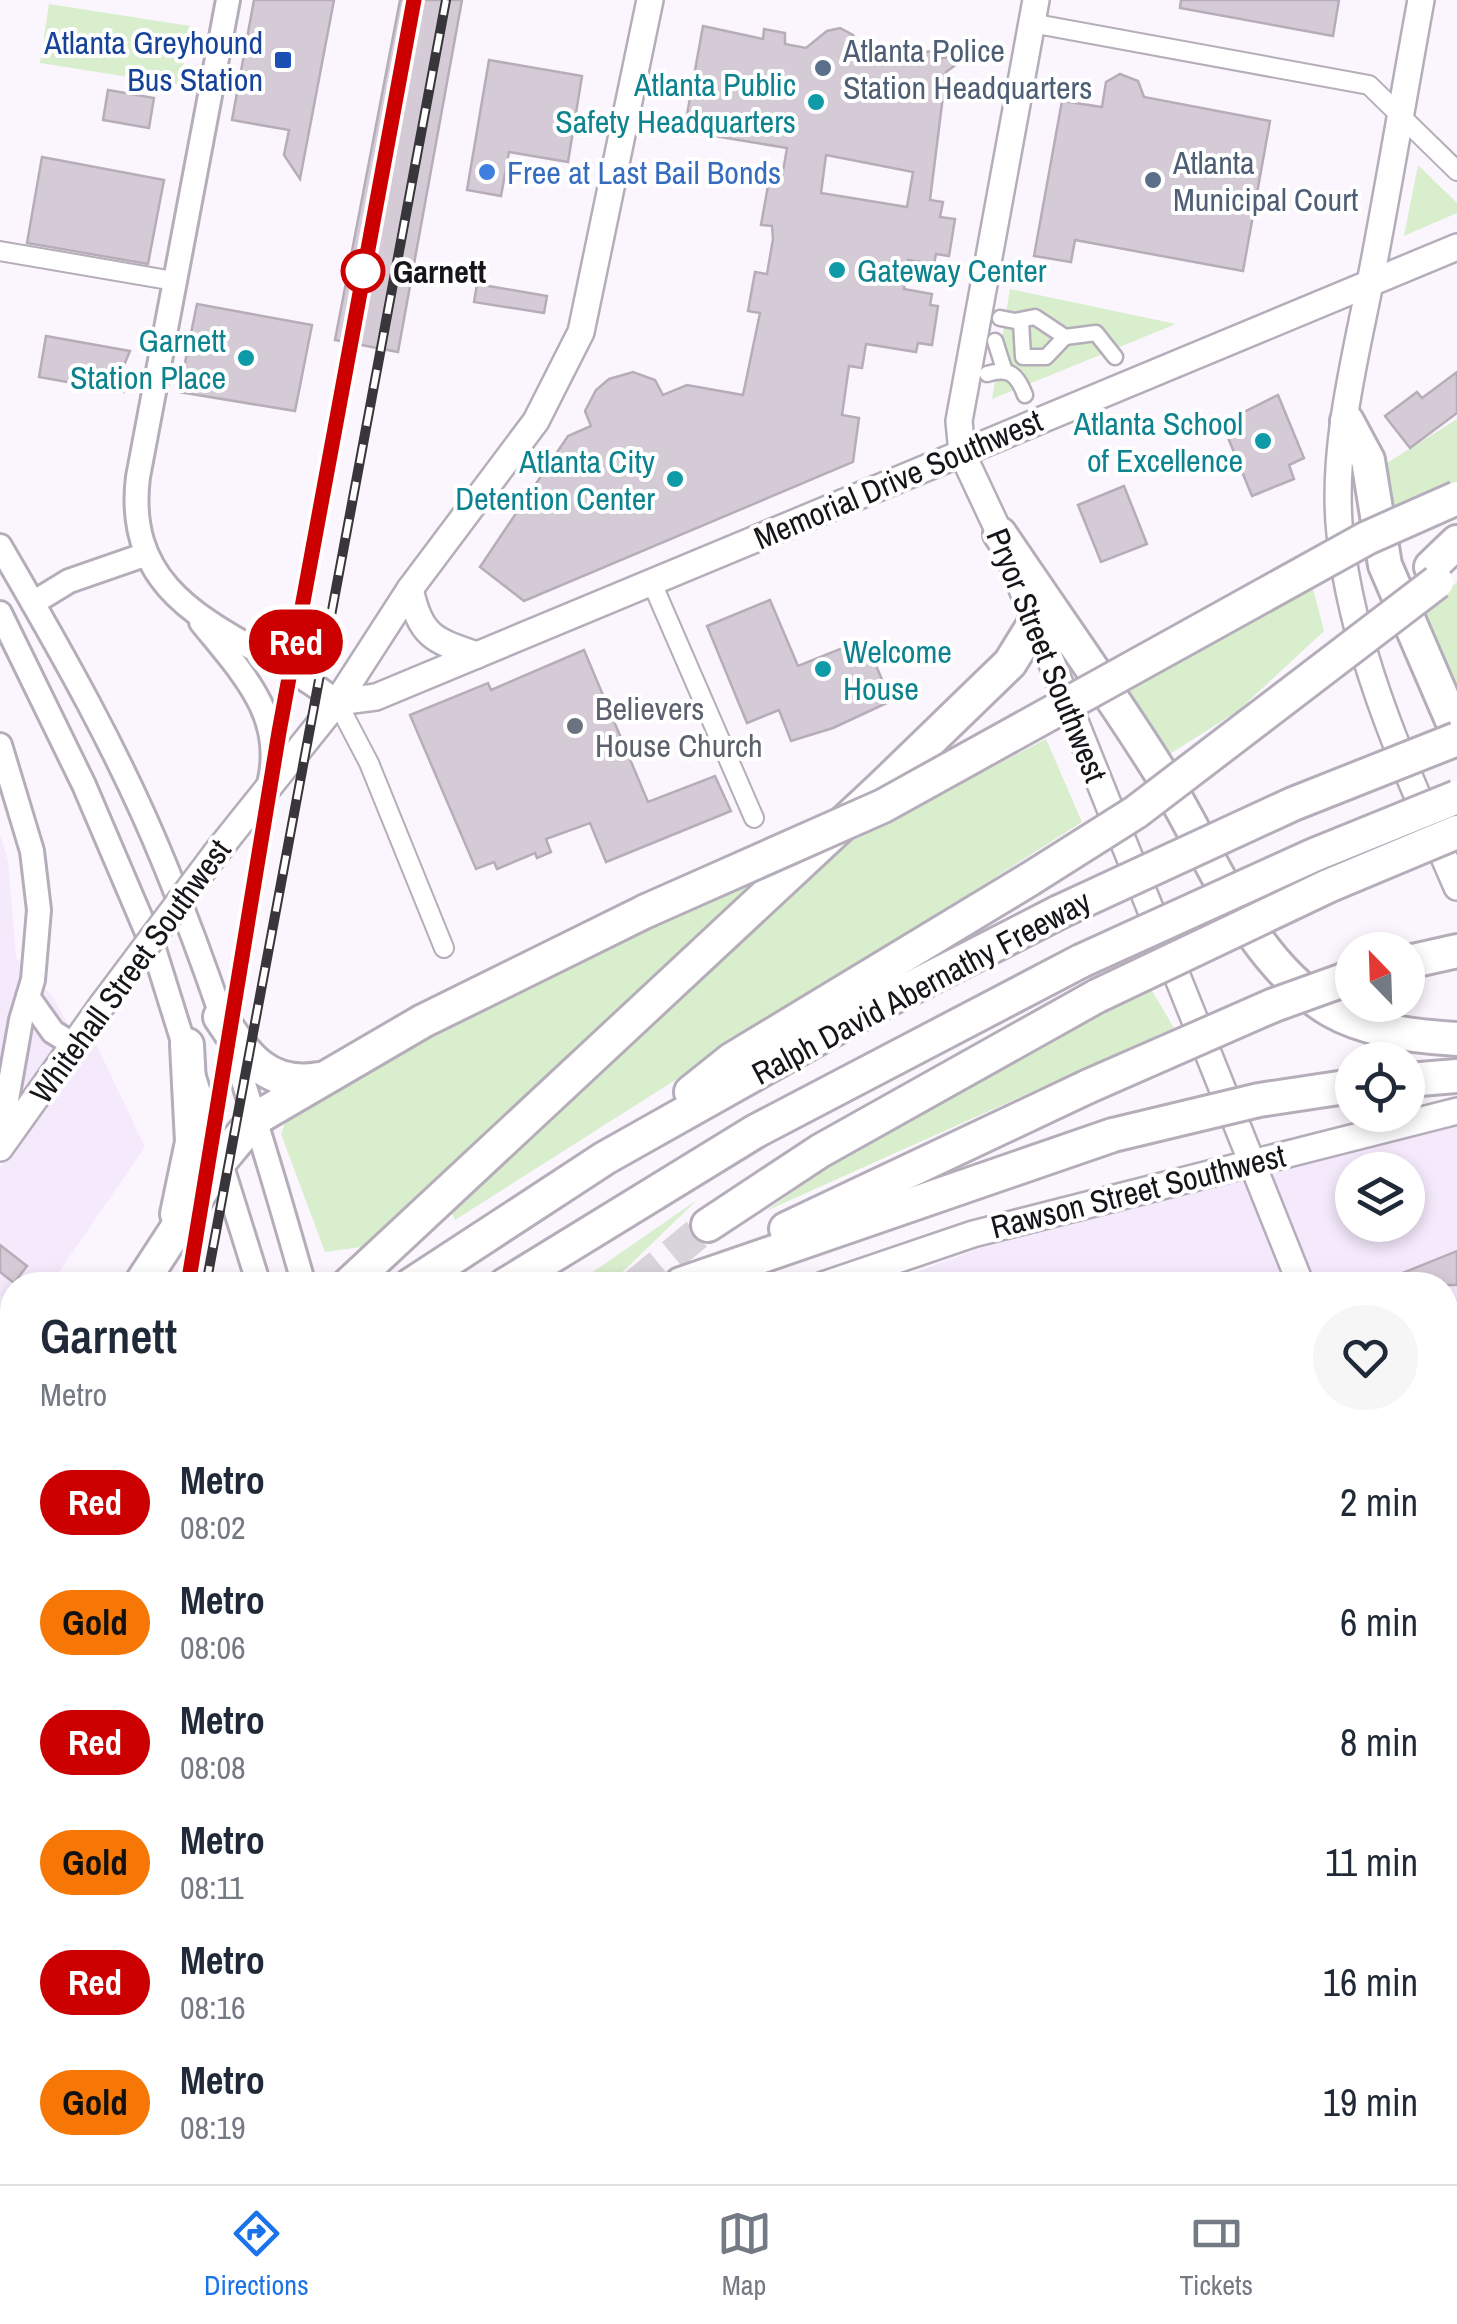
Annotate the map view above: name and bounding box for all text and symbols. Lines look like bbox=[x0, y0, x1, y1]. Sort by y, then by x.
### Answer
place label: Atlanta Greyhound Bus Station bbox=[43, 21, 263, 101]
place label: Atlanta Police Station Headquarters bbox=[842, 29, 1092, 109]
marker: Atlanta Greyhound Bus Station bbox=[272, 49, 294, 71]
marker: Atlanta Police Station Headquarters bbox=[812, 57, 834, 79]
place label: Atlanta Public Safety Headquarters bbox=[555, 63, 796, 143]
marker: Atlanta Public Safety Headquarters bbox=[805, 91, 827, 113]
place label: Atlanta Municipal Court bbox=[1172, 141, 1358, 221]
place label: Free at Last Bail Bonds bbox=[507, 151, 781, 194]
marker: Free at Last Bail Bonds bbox=[476, 161, 498, 183]
marker: Atlanta Municipal Court bbox=[1142, 169, 1164, 191]
place label: Gateway Center bbox=[857, 249, 1047, 292]
marker: Garnett bbox=[342, 250, 384, 292]
place label: Garnett bbox=[393, 250, 487, 293]
marker: Gateway Center bbox=[826, 259, 848, 281]
place label: Garnett Station Place bbox=[70, 319, 226, 399]
marker: Garnett Station Place bbox=[235, 347, 257, 369]
street label: Memorial Drive Southwest bbox=[747, 399, 1049, 559]
place label: Atlanta School of Excellence bbox=[1073, 402, 1243, 482]
marker: Atlanta School of Excellence bbox=[1252, 430, 1274, 452]
place label: Atlanta City Detention Center bbox=[455, 440, 655, 520]
marker: Atlanta City Detention Center bbox=[664, 468, 686, 490]
street label: Pryor Street Southwest bbox=[977, 522, 1117, 788]
line badge: Red bbox=[238, 610, 354, 674]
text: Red bbox=[269, 619, 323, 666]
place label: Welcome House bbox=[843, 630, 952, 710]
marker: Welcome House bbox=[812, 658, 834, 680]
place label: Believers House Church bbox=[595, 687, 763, 767]
marker: Believers House Church bbox=[564, 715, 586, 737]
street label: Whitehall Street Southwest bbox=[20, 830, 240, 1112]
street label: Ralph David Abernathy Freeway bbox=[744, 879, 1098, 1095]
north arrow bbox=[1335, 932, 1425, 1022]
map controls bbox=[1335, 932, 1425, 1242]
button: locate bbox=[1335, 1042, 1425, 1132]
street label: Rawson Street Southwest bbox=[986, 1134, 1290, 1248]
button: layers bbox=[1335, 1152, 1425, 1242]
text: Garnett bbox=[40, 1303, 177, 1368]
button: heart bbox=[1313, 1305, 1418, 1410]
text: Metro bbox=[40, 1373, 107, 1416]
text: Metro bbox=[180, 1455, 265, 1506]
text: 2 min bbox=[1340, 1477, 1418, 1528]
text: Red bbox=[68, 1479, 122, 1526]
text: 08:02 bbox=[180, 1506, 246, 1549]
text: Metro bbox=[180, 1575, 265, 1626]
text: 6 min bbox=[1340, 1597, 1418, 1648]
text: Gold bbox=[62, 1599, 128, 1646]
text: 08:06 bbox=[180, 1626, 246, 1669]
text: Metro bbox=[180, 1695, 265, 1746]
text: 8 min bbox=[1340, 1717, 1418, 1768]
text: Red bbox=[68, 1719, 122, 1766]
text: 08:08 bbox=[180, 1746, 246, 1789]
text: Metro bbox=[180, 1815, 265, 1866]
text: 11 min bbox=[1325, 1837, 1418, 1888]
text: Gold bbox=[62, 1839, 128, 1886]
text: 08:11 bbox=[180, 1866, 244, 1909]
text: Metro bbox=[180, 1935, 265, 1986]
text: 16 min bbox=[1323, 1957, 1418, 2008]
text: Red bbox=[68, 1959, 122, 2006]
text: 08:16 bbox=[180, 1986, 246, 2029]
text: Metro bbox=[180, 2055, 265, 2106]
text: 19 min bbox=[1323, 2077, 1418, 2128]
text: Gold bbox=[62, 2079, 128, 2126]
text: 08:19 bbox=[180, 2106, 246, 2149]
tab: Directions bbox=[204, 2206, 309, 2304]
tab: Map bbox=[717, 2206, 772, 2304]
tab: Tickets bbox=[1179, 2206, 1253, 2304]

